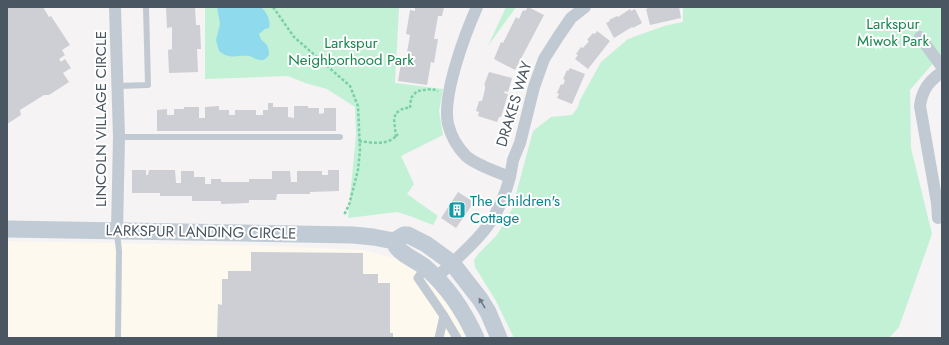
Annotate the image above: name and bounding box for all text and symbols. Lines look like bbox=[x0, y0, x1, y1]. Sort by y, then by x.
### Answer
park label: Larkspur Miwok Park bbox=[857, 13, 929, 52]
street label: LINCOLN VILLAGE CIRCLE bbox=[90, 31, 112, 207]
park label: Larkspur Neighborhood Park bbox=[288, 32, 414, 71]
street label: DRAKES WAY bbox=[491, 58, 538, 150]
place label: The Children's Cottage bbox=[470, 190, 560, 229]
building icon: The Children's Cottage bbox=[447, 200, 467, 220]
street label: LARKSPUR LANDING CIRCLE bbox=[105, 219, 297, 245]
one-way arrow bbox=[479, 297, 486, 309]

